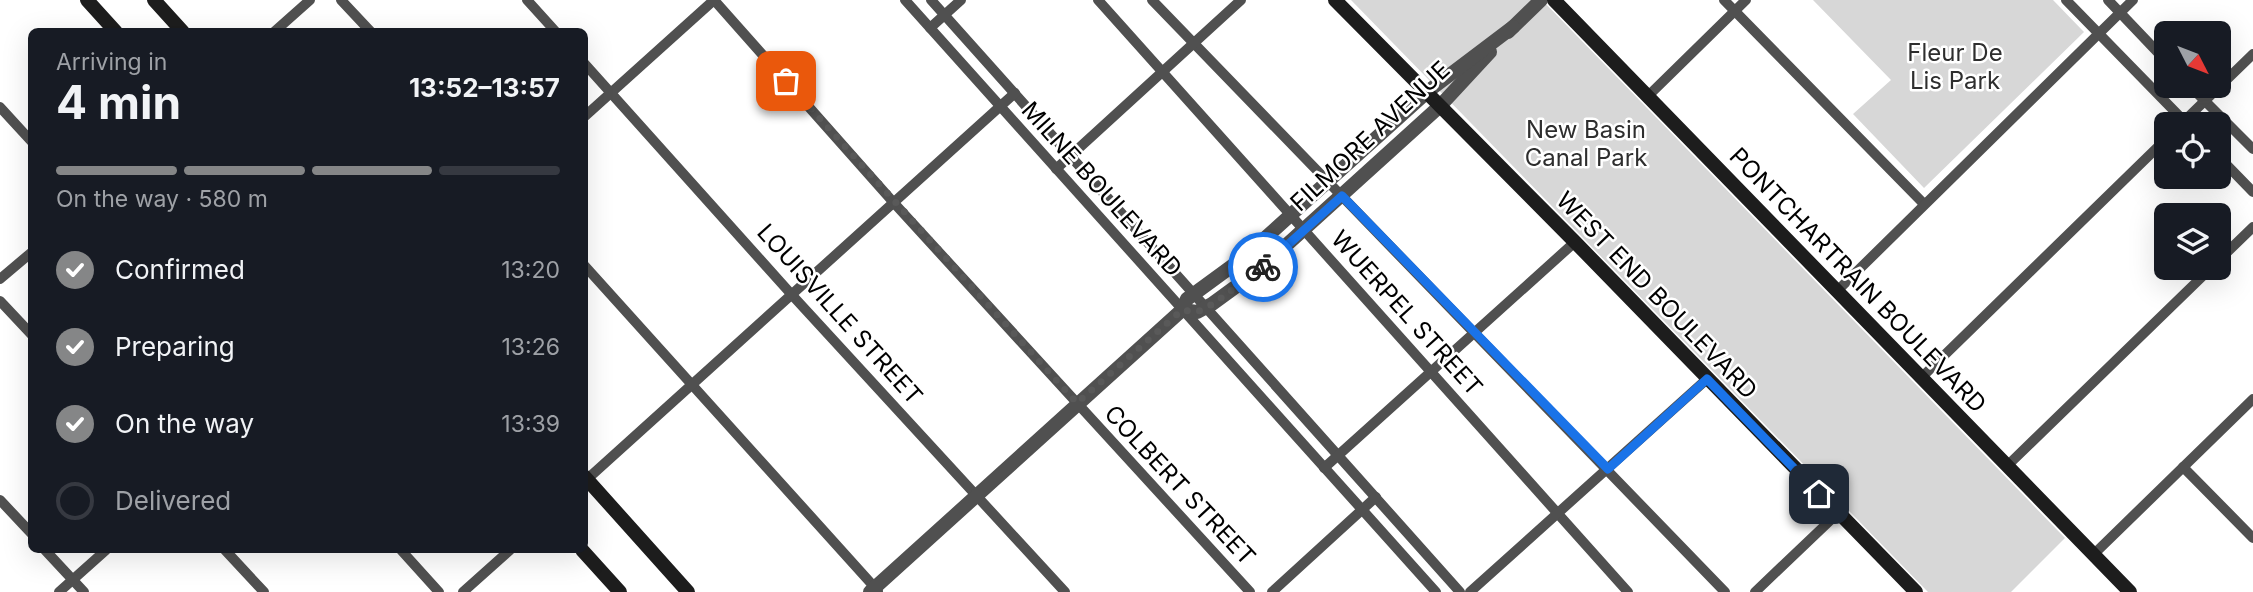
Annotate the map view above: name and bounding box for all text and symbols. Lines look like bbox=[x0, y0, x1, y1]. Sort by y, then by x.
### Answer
north arrow bbox=[2154, 21, 2231, 98]
map controls bbox=[2154, 21, 2231, 280]
park label: Fleur De Lis Park bbox=[1907, 38, 2003, 95]
text: Arriving in bbox=[56, 48, 167, 76]
pin bbox=[756, 51, 816, 111]
street label: FILMORE AVENUE bbox=[1284, 55, 1456, 217]
icon: bag bbox=[767, 62, 805, 100]
text: 13:52–13:57 bbox=[409, 72, 560, 103]
text: 4 min bbox=[56, 74, 181, 130]
street label: MILNE BOULEVARD bbox=[1016, 96, 1188, 282]
button: locate bbox=[2154, 112, 2231, 189]
park label: New Basin Canal Park bbox=[1525, 115, 1647, 172]
street label: PONTCHARTRAIN BOULEVARD bbox=[1724, 142, 1992, 418]
text: On the way · 580 m bbox=[56, 185, 268, 213]
street label: WEST END BOULEVARD bbox=[1551, 185, 1763, 405]
button: layers bbox=[2154, 203, 2231, 280]
street label: LOUISVILLE STREET bbox=[751, 218, 929, 410]
street label: WUERPEL STREET bbox=[1325, 224, 1489, 402]
courier bbox=[1228, 232, 1298, 302]
icon: bike bbox=[1244, 248, 1282, 286]
icon: check bbox=[56, 251, 94, 289]
text: Confirmed bbox=[115, 254, 245, 285]
text: 13:20 bbox=[501, 256, 560, 284]
icon: check bbox=[56, 328, 94, 366]
text: Preparing bbox=[115, 331, 235, 362]
text: 13:26 bbox=[502, 333, 560, 361]
street label: COLBERT STREET bbox=[1098, 399, 1262, 571]
icon: check bbox=[56, 405, 94, 443]
text: On the way bbox=[115, 408, 254, 439]
text: 13:39 bbox=[501, 410, 560, 438]
pin bbox=[1789, 464, 1849, 524]
icon: home bbox=[1800, 475, 1838, 513]
text: Delivered bbox=[115, 485, 231, 516]

